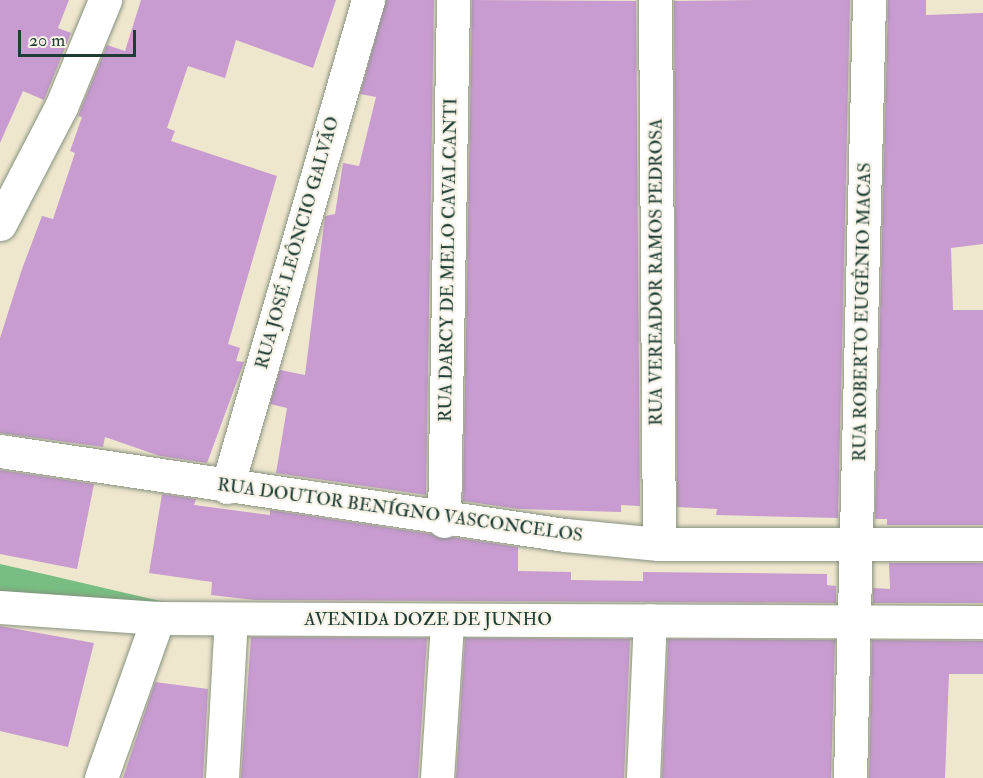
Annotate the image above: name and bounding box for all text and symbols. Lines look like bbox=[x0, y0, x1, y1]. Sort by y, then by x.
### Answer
scale bar bbox=[21, 18, 140, 56]
text: 20 m bbox=[29, 29, 65, 52]
street label: RUA DARCY DE MELO CAVALCANTI bbox=[435, 98, 463, 422]
street label: RUA JOSÉ LEÔNCIO GALVÃO bbox=[252, 114, 344, 372]
street label: RUA VEREADOR RAMOS PEDROSA bbox=[646, 118, 668, 426]
street label: RUA ROBERTO EUGÊNIO MACAS bbox=[850, 162, 876, 462]
street label: RUA DOUTOR BENÍGNO VASCONCELOS bbox=[216, 475, 584, 547]
street label: AVENIDA DOZE DE JUNHO bbox=[304, 609, 552, 631]

